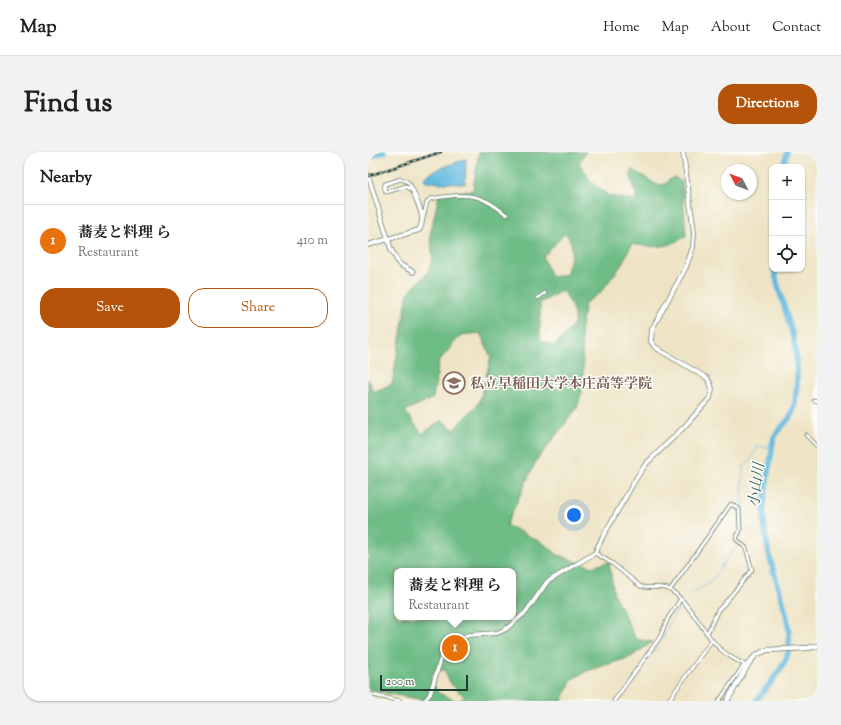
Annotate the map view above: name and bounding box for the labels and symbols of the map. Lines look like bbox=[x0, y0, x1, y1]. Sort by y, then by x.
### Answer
north arrow bbox=[721, 164, 757, 200]
school or university icon: 私立早稲田大学本庄高等学院 bbox=[441, 370, 467, 396]
place label: 私立早稲田大学本庄高等学院 bbox=[470, 375, 652, 395]
water label: 小山川 bbox=[744, 460, 771, 509]
your location bbox=[564, 505, 584, 525]
pin: 1 bbox=[442, 633, 468, 663]
scale bar bbox=[380, 673, 468, 692]

